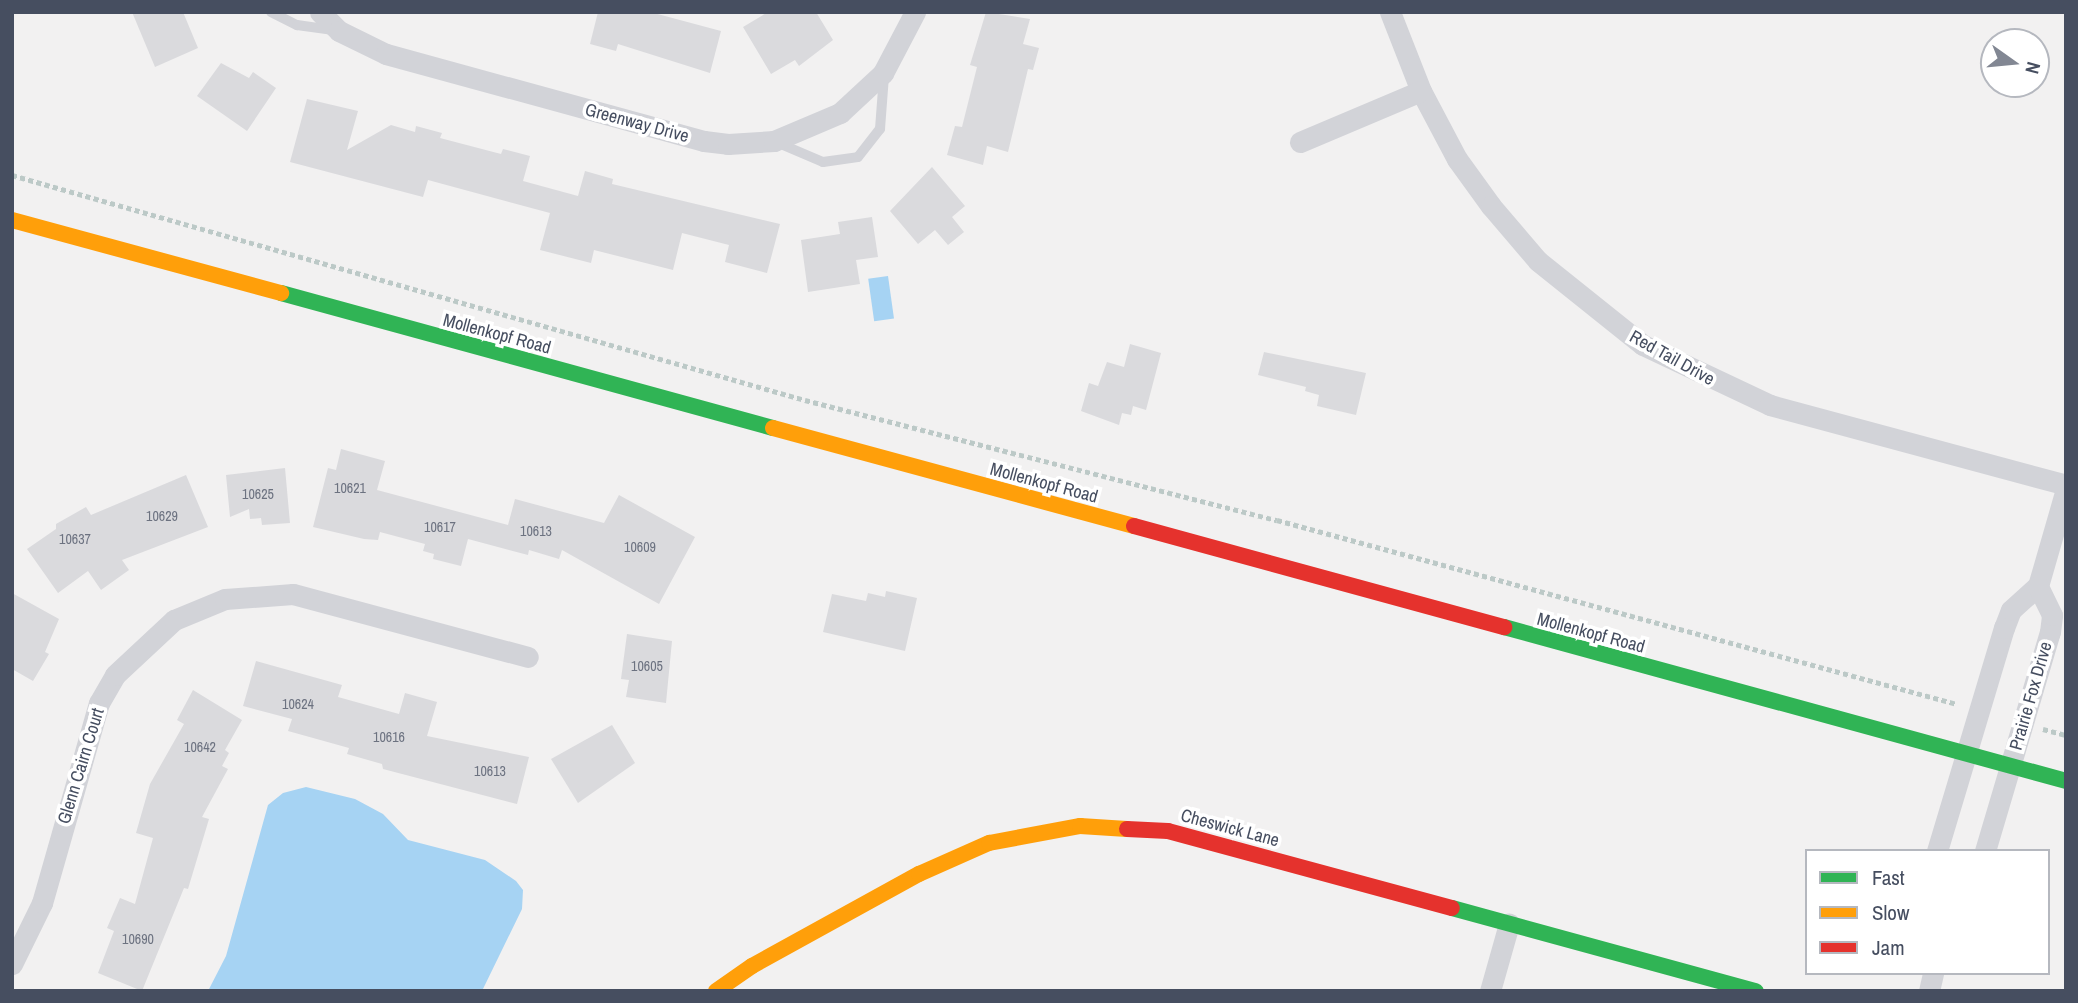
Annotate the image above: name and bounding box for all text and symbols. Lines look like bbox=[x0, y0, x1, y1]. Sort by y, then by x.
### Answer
north arrow bbox=[1980, 28, 2050, 98]
text: N bbox=[2019, 59, 2047, 77]
street label: Greenway Drive bbox=[583, 99, 691, 147]
street label: Mollenkopf Road bbox=[441, 309, 553, 359]
street label: Red Tail Drive bbox=[1626, 326, 1718, 390]
street label: Mollenkopf Road bbox=[988, 458, 1100, 508]
house number: 10621 bbox=[334, 480, 366, 496]
house number: 10625 bbox=[242, 486, 274, 502]
house number: 10629 bbox=[146, 508, 178, 524]
house number: 10617 bbox=[424, 519, 456, 535]
house number: 10613 bbox=[520, 523, 552, 539]
house number: 10637 bbox=[59, 531, 91, 547]
house number: 10609 bbox=[624, 539, 656, 555]
street label: Mollenkopf Road bbox=[1535, 608, 1647, 658]
street label: Prairie Fox Drive bbox=[2005, 639, 2057, 753]
house number: 10605 bbox=[631, 658, 663, 674]
house number: 10624 bbox=[282, 696, 314, 712]
street label: Glenn Cairn Court bbox=[53, 706, 109, 826]
house number: 10616 bbox=[373, 729, 405, 745]
house number: 10642 bbox=[184, 739, 216, 755]
house number: 10613 bbox=[474, 763, 506, 779]
street label: Cheswick Lane bbox=[1178, 805, 1282, 851]
legend bbox=[1805, 849, 2050, 975]
text: Fast bbox=[1872, 863, 1905, 892]
text: Slow bbox=[1872, 898, 1909, 927]
house number: 10690 bbox=[122, 931, 154, 947]
text: Jam bbox=[1872, 933, 1905, 962]

